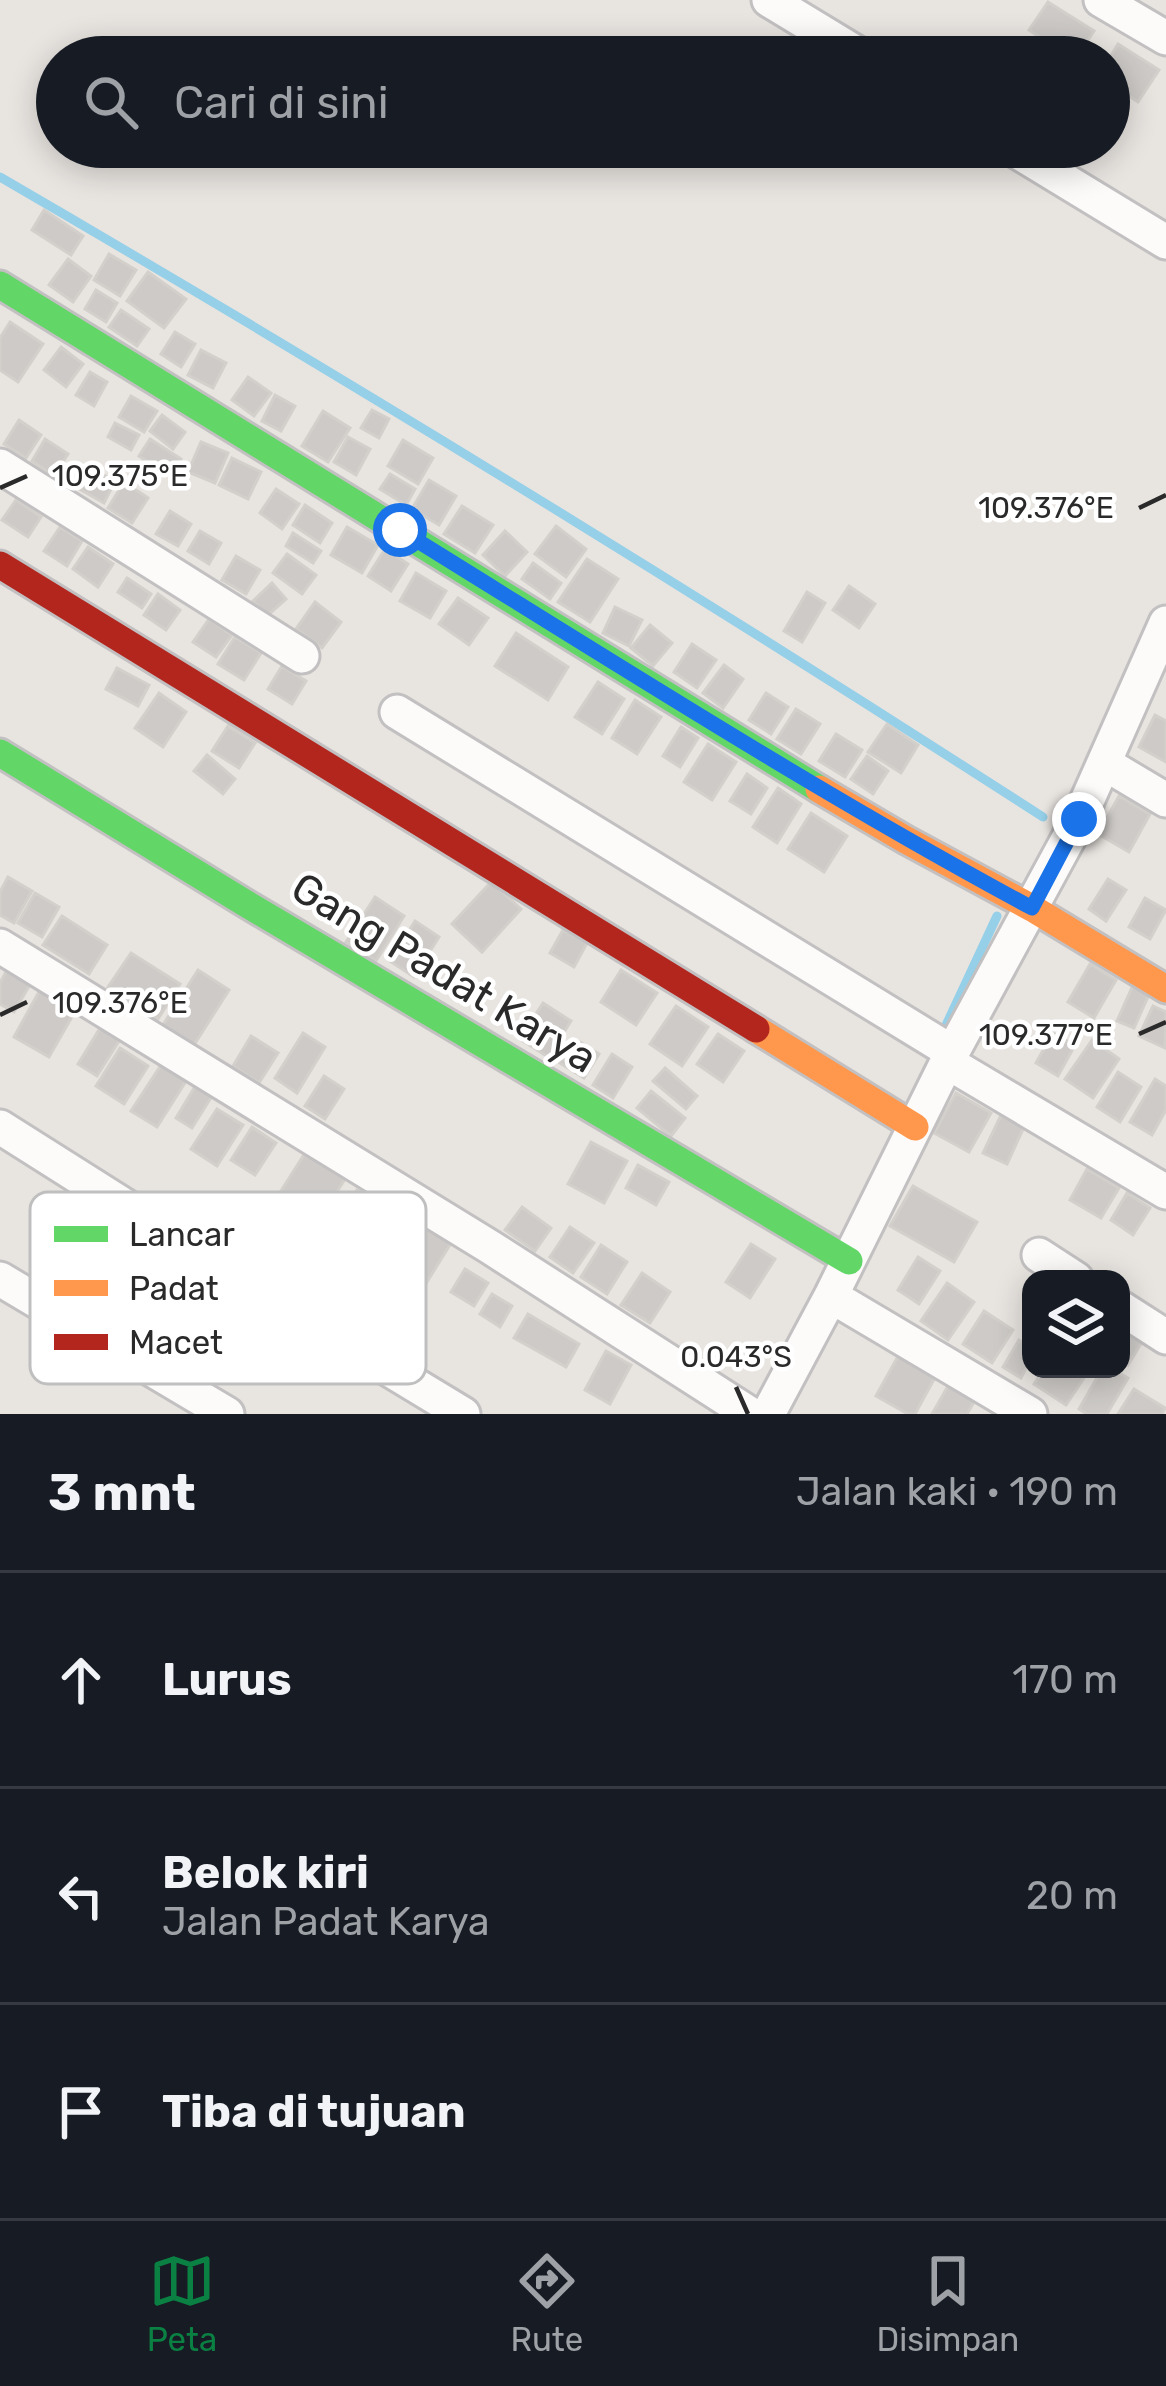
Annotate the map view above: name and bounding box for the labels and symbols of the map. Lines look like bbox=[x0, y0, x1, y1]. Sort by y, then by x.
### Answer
text: 109.375°E bbox=[52, 458, 188, 494]
text: 109.376°E bbox=[978, 490, 1114, 526]
route start bbox=[373, 503, 427, 557]
route end bbox=[1052, 792, 1106, 846]
street label: Gang Padat Karya bbox=[283, 862, 605, 1084]
text: 109.376°E bbox=[52, 985, 188, 1021]
text: 109.377°E bbox=[979, 1017, 1113, 1053]
legend bbox=[30, 1192, 426, 1384]
text: Lancar bbox=[129, 1215, 235, 1254]
text: Padat bbox=[129, 1269, 219, 1308]
text: Macet bbox=[129, 1323, 223, 1362]
text: 0.043°S bbox=[680, 1339, 792, 1375]

